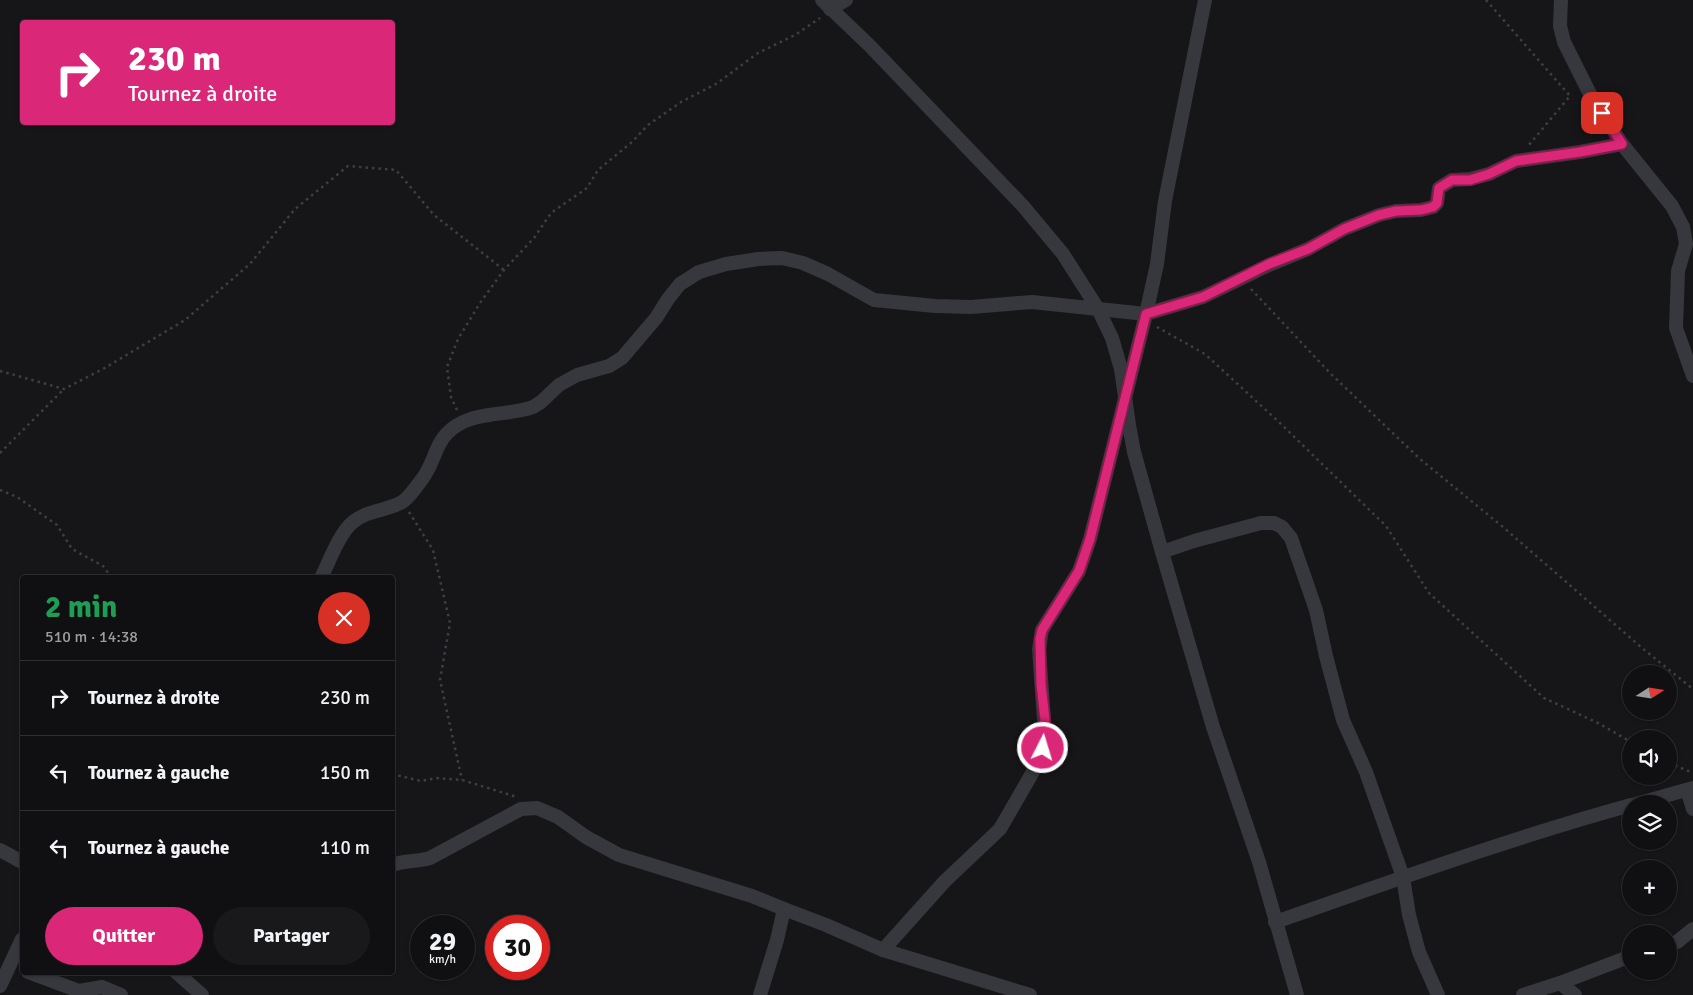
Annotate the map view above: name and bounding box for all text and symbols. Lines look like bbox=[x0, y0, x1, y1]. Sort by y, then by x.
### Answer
text: 230 m bbox=[128, 37, 221, 80]
icon: right bbox=[45, 40, 110, 105]
text: Tournez à droite bbox=[128, 80, 277, 107]
pin bbox=[1581, 92, 1623, 134]
icon: arrive bbox=[1588, 99, 1616, 127]
text: 2 min bbox=[45, 589, 117, 626]
button: close bbox=[318, 592, 370, 644]
text: 510 m · 14:38 bbox=[45, 627, 138, 647]
north arrow bbox=[1622, 665, 1678, 720]
map controls bbox=[1622, 665, 1677, 980]
icon: right bbox=[45, 684, 73, 712]
text: Tournez à droite bbox=[88, 686, 220, 710]
text: 230 m bbox=[320, 686, 370, 710]
position arrow bbox=[1016, 721, 1068, 773]
button: sound bbox=[1622, 730, 1677, 785]
icon: left bbox=[45, 759, 73, 787]
text: Tournez à gauche bbox=[88, 761, 229, 785]
text: 150 m bbox=[320, 761, 370, 785]
button: layers bbox=[1622, 795, 1677, 850]
icon: left bbox=[45, 834, 73, 862]
text: Tournez à gauche bbox=[88, 836, 229, 860]
text: 110 m bbox=[320, 836, 370, 860]
button: + bbox=[1622, 860, 1677, 915]
button: Quitter bbox=[45, 907, 203, 965]
button: Partager bbox=[213, 907, 370, 965]
speed limit sign: 30 bbox=[485, 915, 550, 980]
button: − bbox=[1622, 925, 1677, 980]
text: 29 bbox=[429, 926, 456, 957]
text: km/h bbox=[429, 952, 456, 967]

